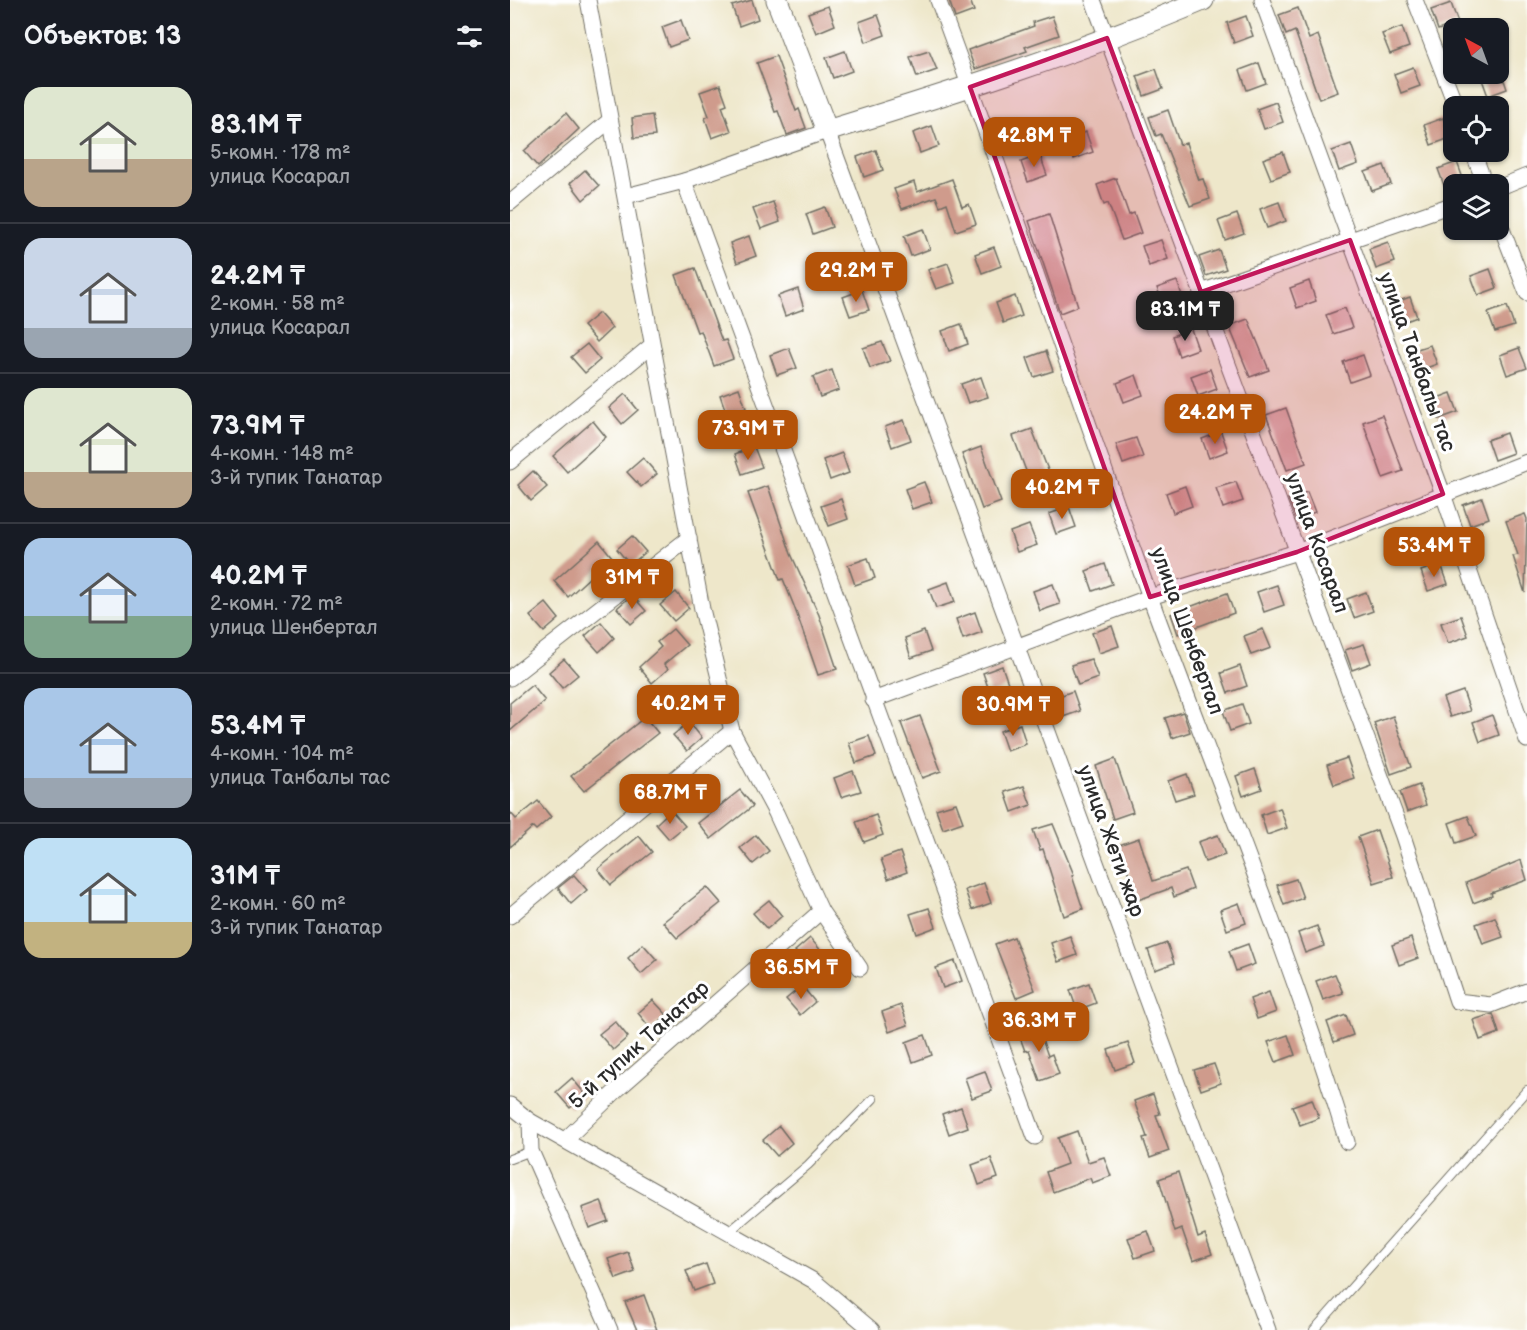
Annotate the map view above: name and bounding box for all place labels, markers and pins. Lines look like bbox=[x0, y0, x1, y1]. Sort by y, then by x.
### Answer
pin: 42.8M ₸ bbox=[979, 117, 1089, 168]
pin: 29.2M ₸ bbox=[801, 252, 911, 303]
pin: 83.1M ₸ bbox=[1130, 291, 1240, 342]
pin: 24.2M ₸ bbox=[1160, 394, 1270, 445]
pin: 73.9M ₸ bbox=[693, 410, 803, 461]
pin: 40.2M ₸ bbox=[1007, 469, 1117, 520]
pin: 53.4M ₸ bbox=[1379, 527, 1489, 578]
pin: 31M ₸ bbox=[590, 559, 674, 610]
pin: 40.2M ₸ bbox=[633, 685, 743, 736]
pin: 30.9M ₸ bbox=[958, 686, 1068, 737]
pin: 68.7M ₸ bbox=[615, 774, 725, 825]
pin: 36.5M ₸ bbox=[746, 949, 856, 1000]
pin: 36.3M ₸ bbox=[984, 1002, 1094, 1053]

